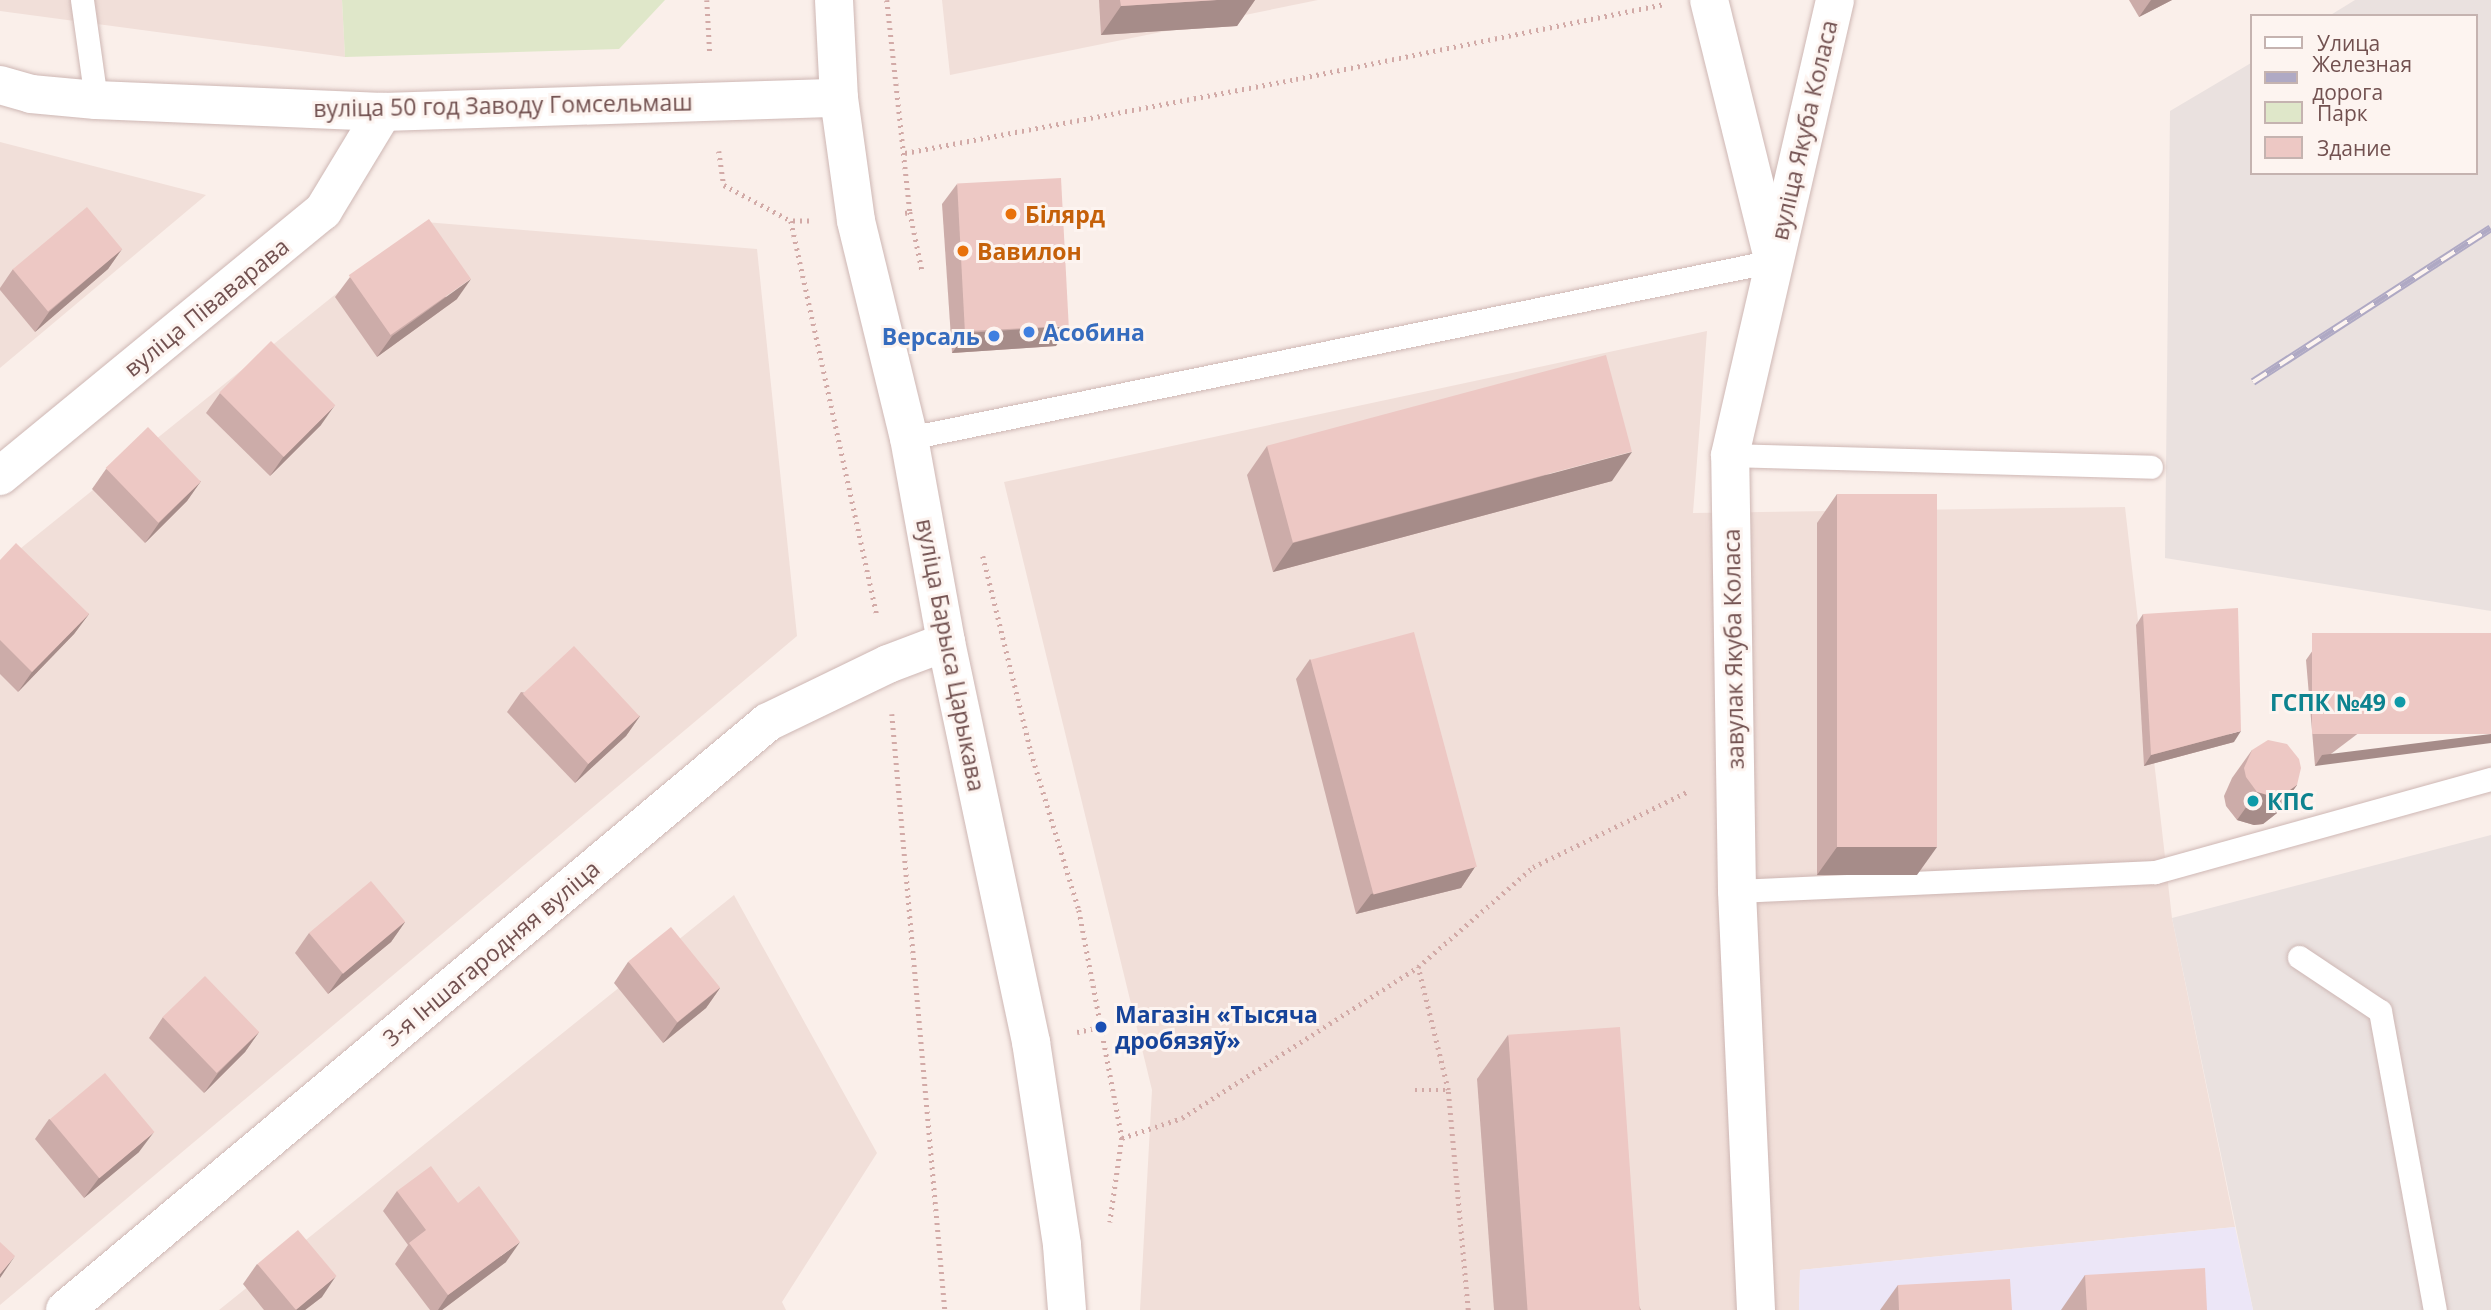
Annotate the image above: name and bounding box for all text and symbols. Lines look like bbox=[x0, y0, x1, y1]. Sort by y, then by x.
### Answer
legend bbox=[2250, 14, 2477, 175]
street label: вуліца Якуба Коласа bbox=[1765, 17, 1843, 243]
text: Улица bbox=[2317, 29, 2380, 57]
text: Железная дорога bbox=[2312, 50, 2412, 106]
street label: вуліца 50 год Заводу Гомсельмаш bbox=[313, 88, 693, 122]
text: Парк bbox=[2317, 99, 2368, 127]
text: Здание bbox=[2317, 134, 2391, 162]
place label: Білярд bbox=[1025, 200, 1105, 228]
marker: Білярд bbox=[1003, 206, 1019, 222]
street label: вуліца Піваварава bbox=[118, 232, 294, 382]
place label: Вавилон bbox=[977, 237, 1082, 265]
marker: Вавилон bbox=[955, 243, 971, 259]
place label: Асобина bbox=[1043, 318, 1145, 346]
place label: Версаль bbox=[882, 322, 980, 350]
marker: Асобина bbox=[1021, 324, 1037, 340]
marker: Версаль bbox=[986, 328, 1002, 344]
street label: вуліца Барыса Царыкава bbox=[911, 516, 991, 794]
street label: завулак Якуба Коласа bbox=[1717, 529, 1749, 769]
place label: ГСПК №49 bbox=[2270, 688, 2386, 716]
marker: ГСПК №49 bbox=[2392, 694, 2408, 710]
place label: КПС bbox=[2267, 787, 2314, 815]
marker: КПС bbox=[2245, 793, 2261, 809]
street label: 3-я Іншагародняя вуліца bbox=[377, 854, 605, 1052]
place label: Магазін «Тысяча дробязяў» bbox=[1115, 1000, 1318, 1054]
marker: Магазін «Тысяча дробязяў» bbox=[1093, 1019, 1109, 1035]

